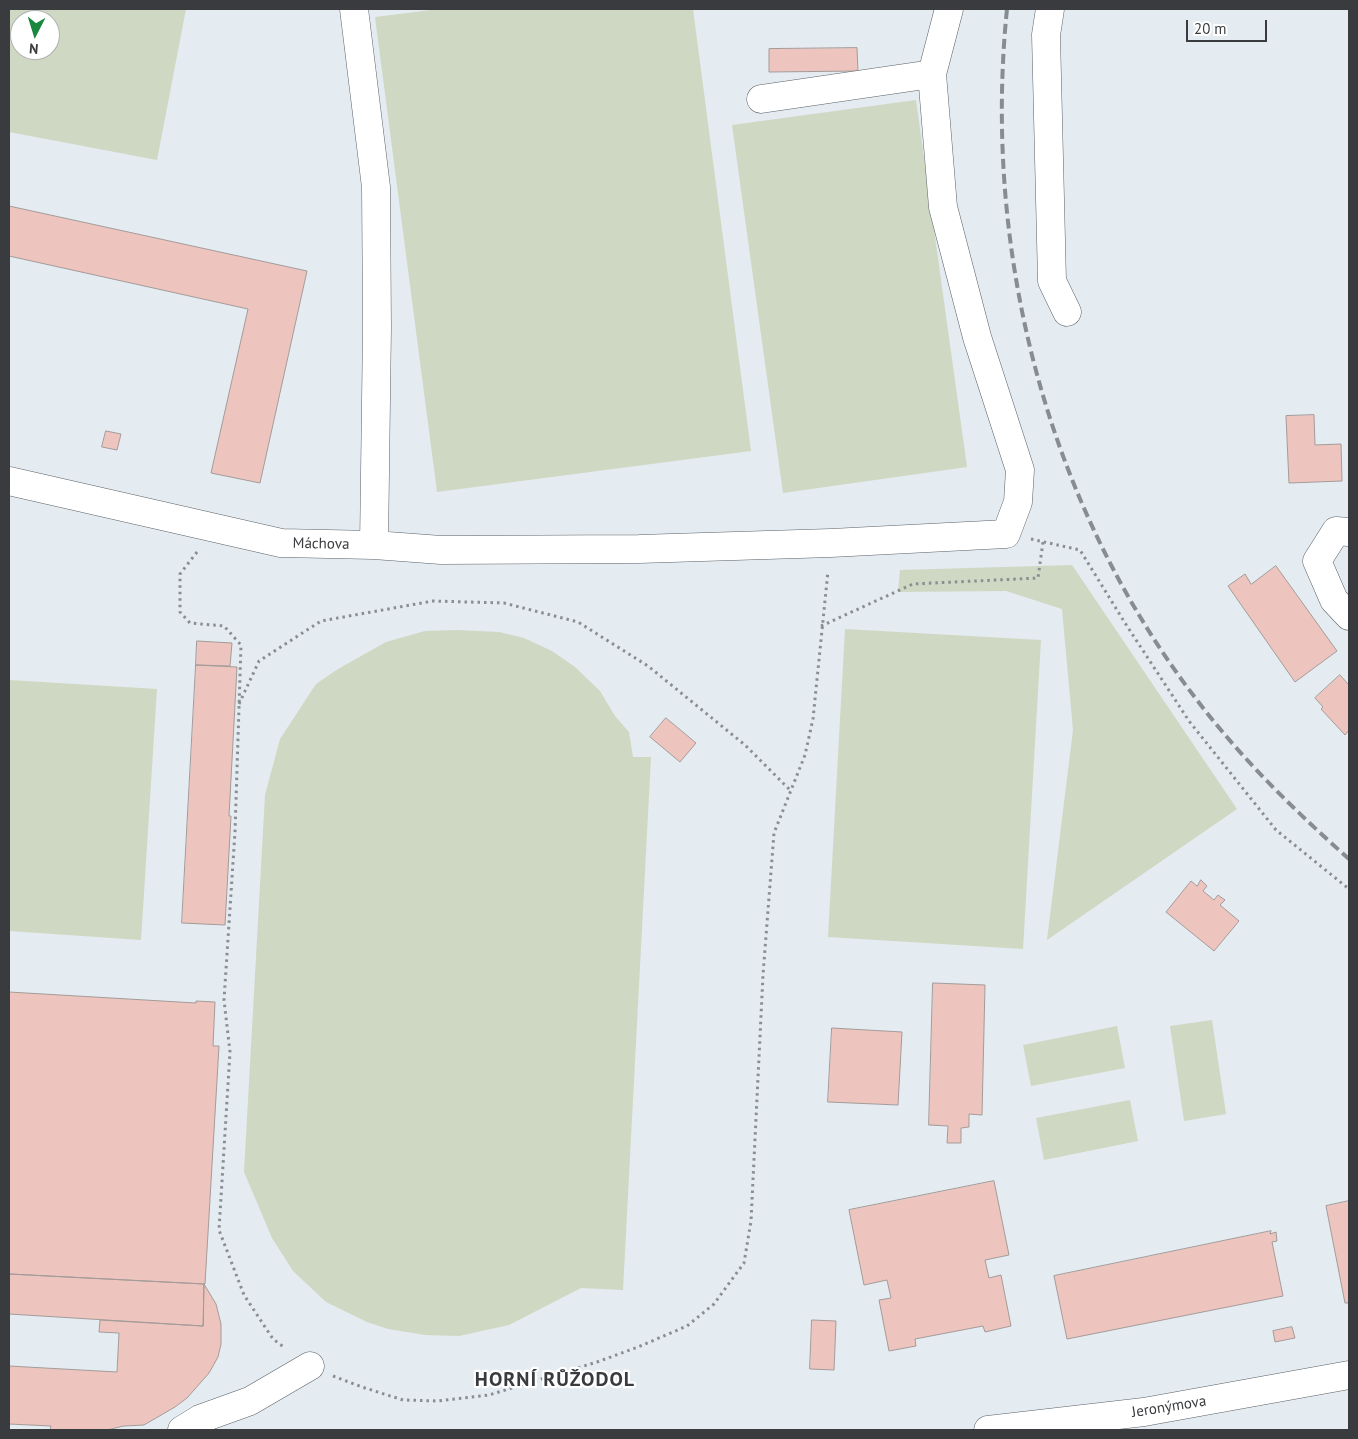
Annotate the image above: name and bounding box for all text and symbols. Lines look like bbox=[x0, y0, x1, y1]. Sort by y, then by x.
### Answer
north arrow bbox=[10, 10, 60, 60]
scale bar bbox=[1188, 10, 1269, 42]
text: 20 m bbox=[1194, 19, 1227, 38]
text: N bbox=[28, 40, 39, 58]
street label: Máchova bbox=[292, 535, 350, 553]
district label: HORNÍ RŮŽODOL bbox=[473, 1368, 637, 1392]
street label: Jeronýmova bbox=[1131, 1392, 1207, 1422]

